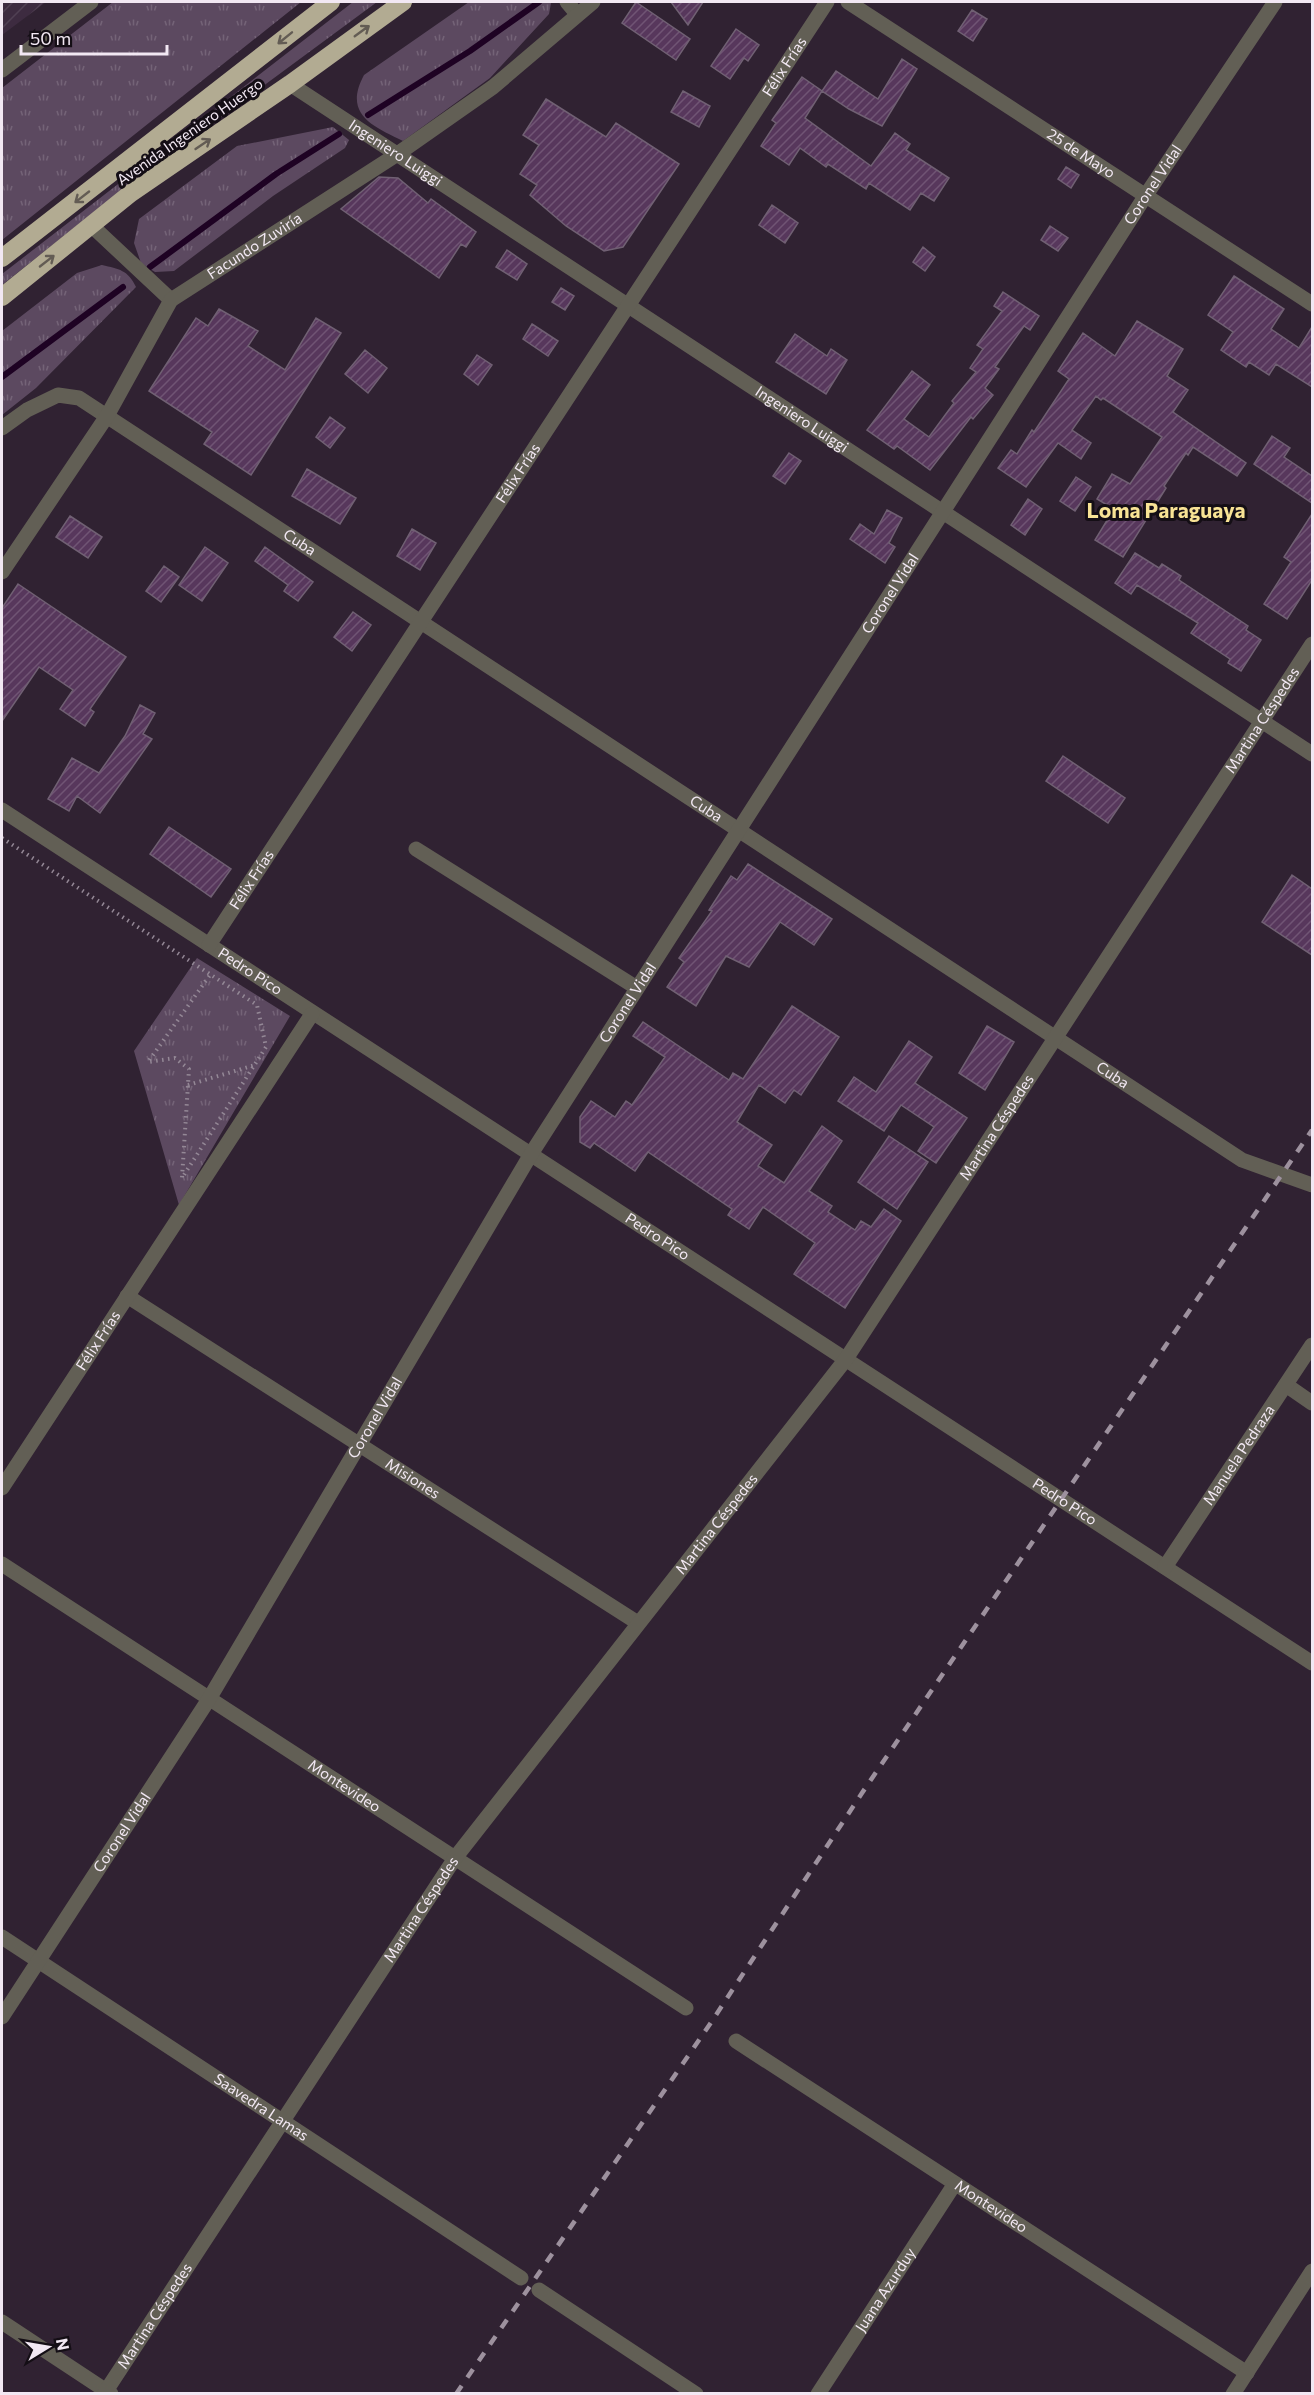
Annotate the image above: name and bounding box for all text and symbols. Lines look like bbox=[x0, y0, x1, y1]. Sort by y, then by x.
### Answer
scale bar bbox=[21, 18, 166, 56]
one-way arrow bbox=[354, 25, 370, 38]
text: 50 m bbox=[30, 27, 71, 49]
one-way arrow bbox=[278, 32, 294, 45]
street label: Félix Frías bbox=[758, 33, 810, 99]
street label: Avenida Ingeniero Huergo bbox=[113, 74, 266, 188]
street label: Ingeniero Luiggi bbox=[346, 115, 446, 189]
street label: 25 de Mayo bbox=[1044, 124, 1119, 182]
one-way arrow bbox=[194, 138, 211, 150]
street label: Coronel Vidal bbox=[1119, 141, 1185, 228]
one-way arrow bbox=[74, 190, 90, 203]
street label: Facundo Zuviría bbox=[203, 208, 305, 282]
one-way arrow bbox=[39, 255, 55, 268]
street label: Ingeniero Luiggi bbox=[752, 382, 852, 456]
street label: Félix Frías bbox=[491, 439, 543, 506]
district label: Loma Paraguaya bbox=[1086, 497, 1246, 522]
street label: Cuba bbox=[280, 524, 320, 559]
street label: Coronel Vidal bbox=[857, 550, 922, 637]
street label: Martina Céspedes bbox=[1220, 663, 1303, 776]
street label: Cuba bbox=[687, 791, 726, 825]
street label: Félix Frías bbox=[225, 846, 277, 912]
street label: Pedro Pico bbox=[215, 943, 286, 998]
street label: Coronel Vidal bbox=[595, 959, 659, 1046]
street label: Cuba bbox=[1093, 1057, 1133, 1092]
street label: Martina Céspedes bbox=[955, 1070, 1037, 1183]
street label: Pedro Pico bbox=[622, 1208, 693, 1263]
street label: Félix Frías bbox=[71, 1307, 124, 1373]
street label: Coronel Vidal bbox=[343, 1373, 405, 1461]
street label: Manuela Pedraza bbox=[1199, 1401, 1278, 1508]
street label: Misiones bbox=[382, 1454, 444, 1502]
street label: Martina Céspedes bbox=[671, 1469, 761, 1577]
street label: Pedro Pico bbox=[1030, 1474, 1101, 1529]
street label: Montevideo bbox=[305, 1755, 384, 1815]
street label: Coronel Vidal bbox=[89, 1789, 154, 1875]
street label: Martina Céspedes bbox=[379, 1853, 462, 1965]
street label: Saavedra Lamas bbox=[211, 2069, 312, 2144]
street label: Montevideo bbox=[952, 2176, 1031, 2236]
street label: Juana Azurduy bbox=[851, 2244, 919, 2335]
street label: Martina Céspedes bbox=[113, 2259, 195, 2372]
north arrow bbox=[18, 2317, 78, 2377]
text: N bbox=[53, 2336, 74, 2352]

